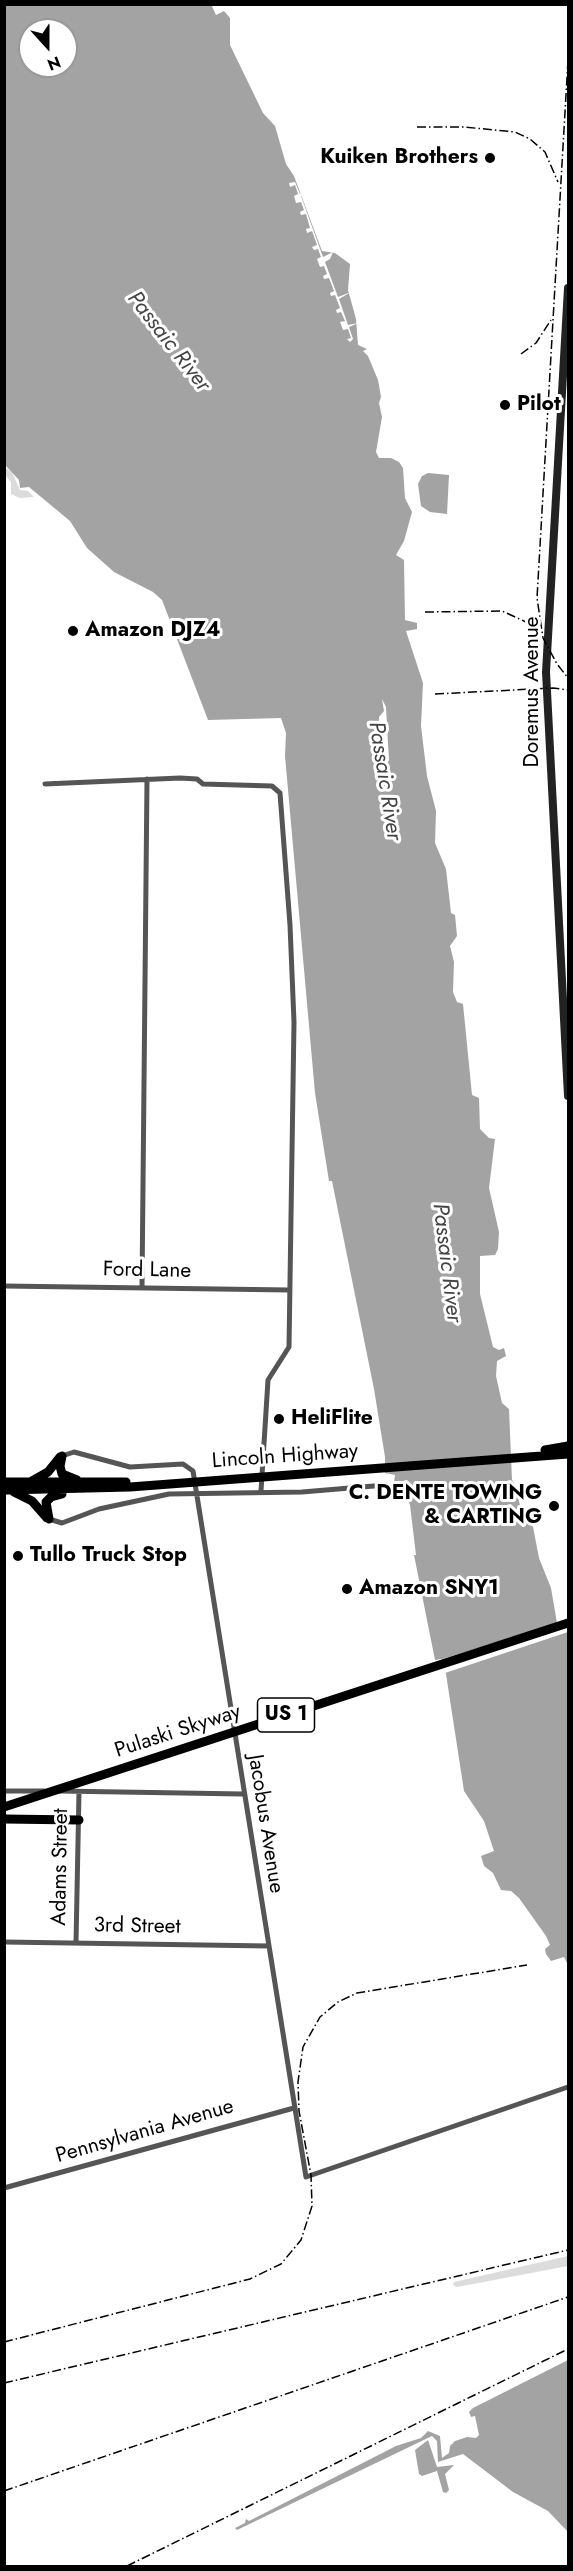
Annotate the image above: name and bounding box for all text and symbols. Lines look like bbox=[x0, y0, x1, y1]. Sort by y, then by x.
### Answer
north arrow bbox=[18, 18, 78, 78]
text: N bbox=[44, 50, 64, 76]
place label: Kuiken Brothers bbox=[320, 145, 478, 171]
marker: Kuiken Brothers bbox=[483, 151, 497, 165]
water label: Passaic River bbox=[121, 287, 215, 397]
place label: Pilot bbox=[517, 392, 561, 418]
marker: Pilot bbox=[498, 398, 512, 412]
street label: Doremus Avenue bbox=[520, 616, 546, 768]
place label: Amazon DJZ4 bbox=[85, 618, 220, 644]
marker: Amazon DJZ4 bbox=[66, 624, 80, 638]
water label: Passaic River bbox=[362, 720, 406, 842]
water label: Passaic River bbox=[426, 1202, 466, 1324]
street label: Ford Lane bbox=[103, 1258, 191, 1284]
place label: HeliFlite bbox=[291, 1406, 373, 1432]
marker: HeliFlite bbox=[272, 1412, 286, 1426]
street label: Lincoln Highway bbox=[211, 1439, 359, 1475]
place label: C. DENTE TOWING & CARTING bbox=[349, 1481, 542, 1531]
marker: C. DENTE TOWING & CARTING bbox=[547, 1499, 561, 1513]
place label: Tullo Truck Stop bbox=[30, 1543, 187, 1569]
marker: Tullo Truck Stop bbox=[11, 1549, 25, 1563]
place label: Amazon SNY1 bbox=[359, 1576, 499, 1602]
marker: Amazon SNY1 bbox=[340, 1582, 354, 1596]
road number: US 1 bbox=[258, 1698, 314, 1732]
street label: Pulaski Skyway bbox=[112, 1700, 244, 1764]
street label: Jacobus Avenue bbox=[242, 1753, 288, 1895]
street label: Adams Street bbox=[47, 1808, 75, 1926]
street label: 3rd Street bbox=[93, 1914, 181, 1940]
street label: Pennsylvania Avenue bbox=[53, 2095, 237, 2169]

